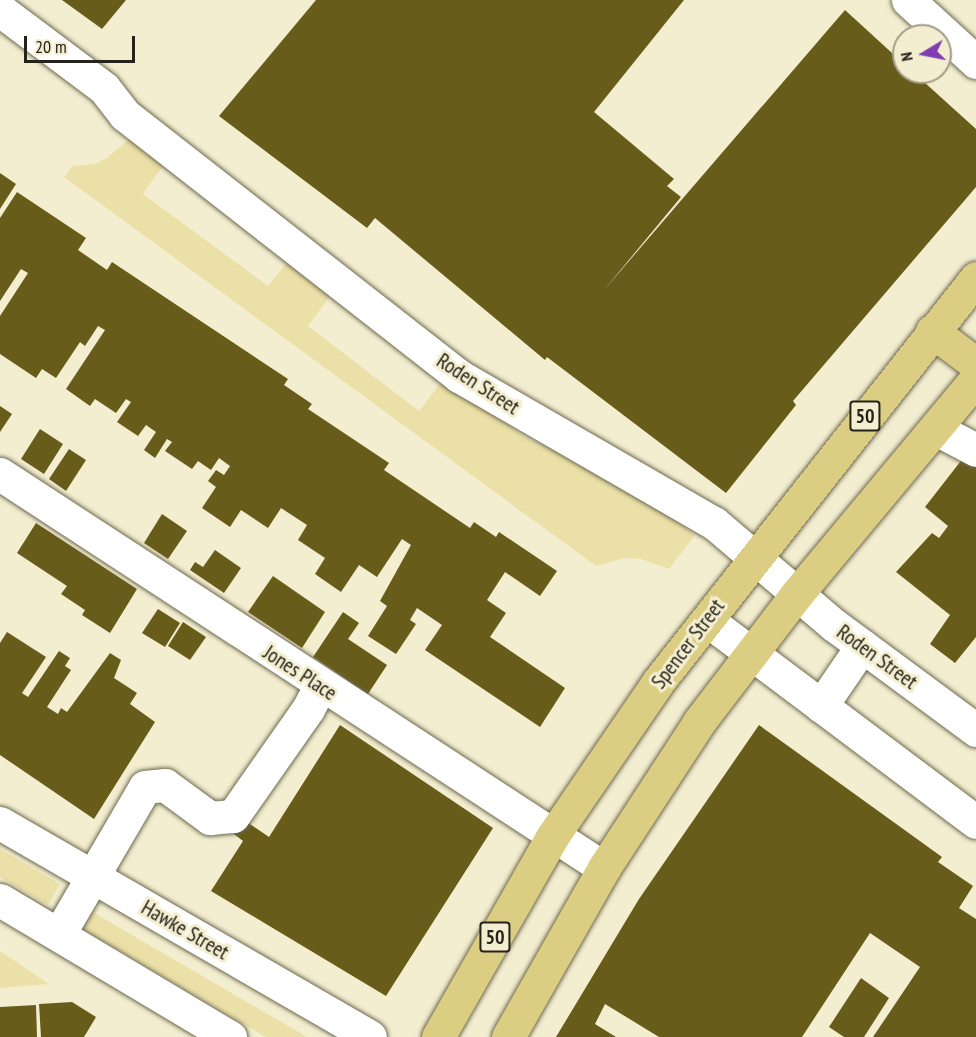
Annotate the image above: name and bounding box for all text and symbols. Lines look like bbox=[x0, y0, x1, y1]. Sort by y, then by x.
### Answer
scale bar bbox=[27, 24, 138, 62]
north arrow bbox=[892, 24, 952, 84]
text: 20 m bbox=[35, 35, 67, 58]
text: N bbox=[896, 51, 917, 63]
street label: Roden Street bbox=[432, 348, 524, 420]
road number: 50 bbox=[848, 399, 882, 433]
street label: Spencer Street bbox=[646, 594, 730, 694]
street label: Roden Street bbox=[832, 619, 922, 695]
street label: Jones Place bbox=[259, 640, 341, 706]
street label: Hawke Street bbox=[137, 895, 233, 965]
road number: 50 bbox=[478, 920, 512, 954]

